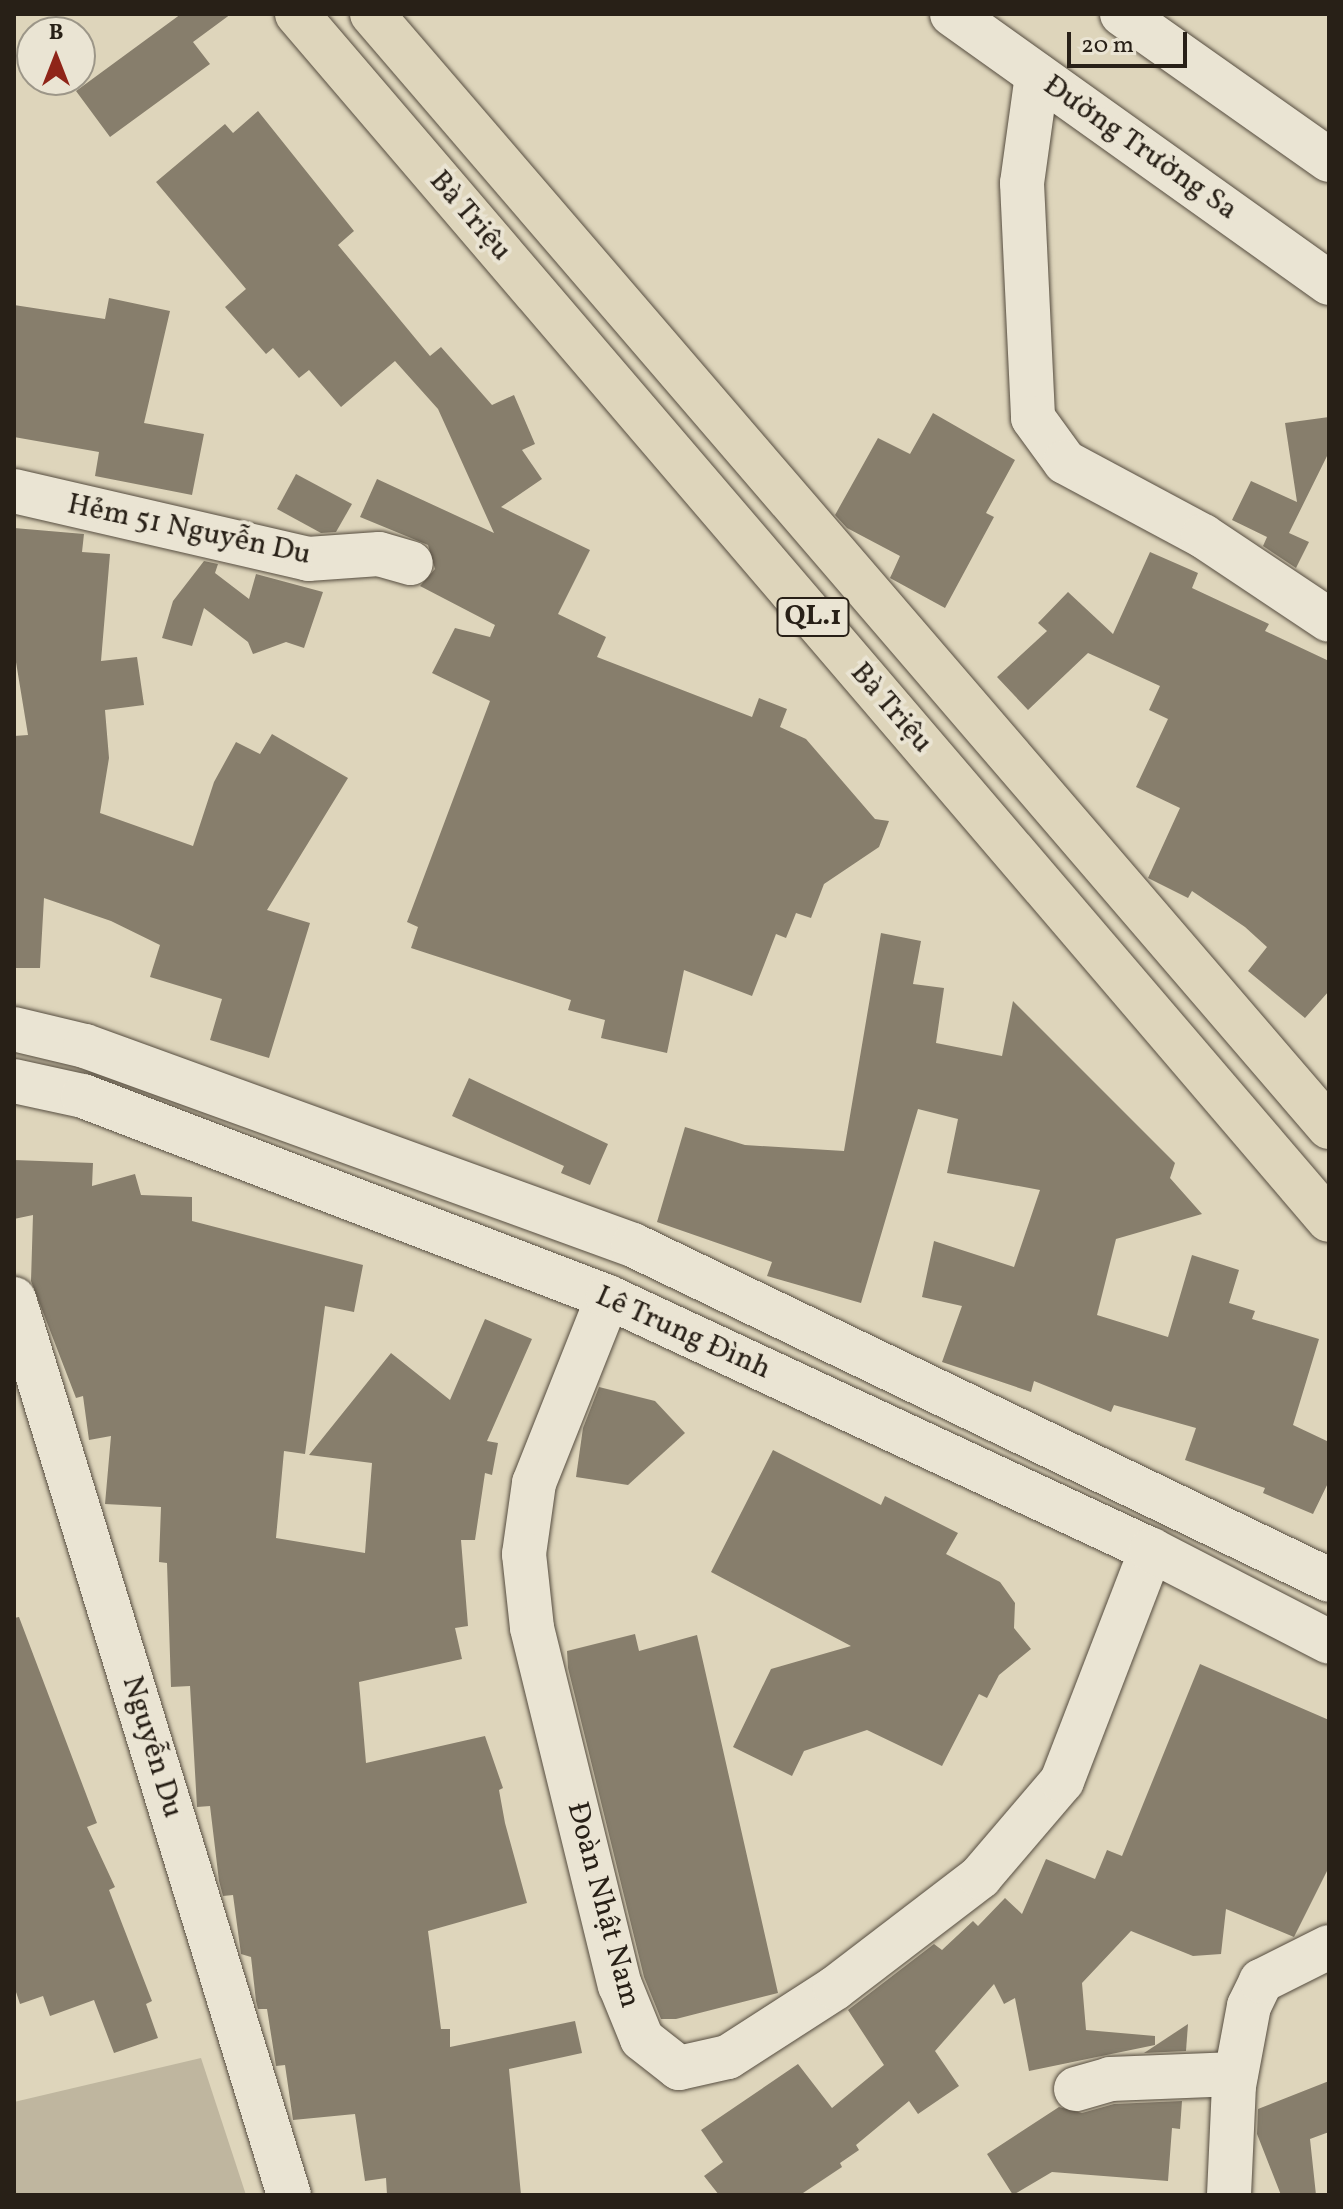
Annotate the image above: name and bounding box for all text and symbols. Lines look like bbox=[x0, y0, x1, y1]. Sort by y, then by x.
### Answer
north arrow bbox=[16, 16, 96, 96]
scale bar bbox=[1071, 16, 1191, 66]
text: B bbox=[49, 18, 63, 49]
text: 20 m bbox=[1081, 29, 1134, 63]
street label: Đường Trường Sa bbox=[1036, 67, 1244, 229]
street label: Bà Triệu bbox=[421, 163, 519, 269]
street label: Hẻm 51 Nguyễn Du bbox=[64, 487, 314, 573]
road number: QL.1 bbox=[775, 593, 851, 641]
street label: Bà Triệu bbox=[842, 655, 940, 761]
street label: Lê Trung Đình bbox=[589, 1278, 777, 1388]
street label: Nguyễn Du bbox=[113, 1672, 191, 1822]
street label: Đoàn Nhật Nam bbox=[558, 1798, 648, 2012]

